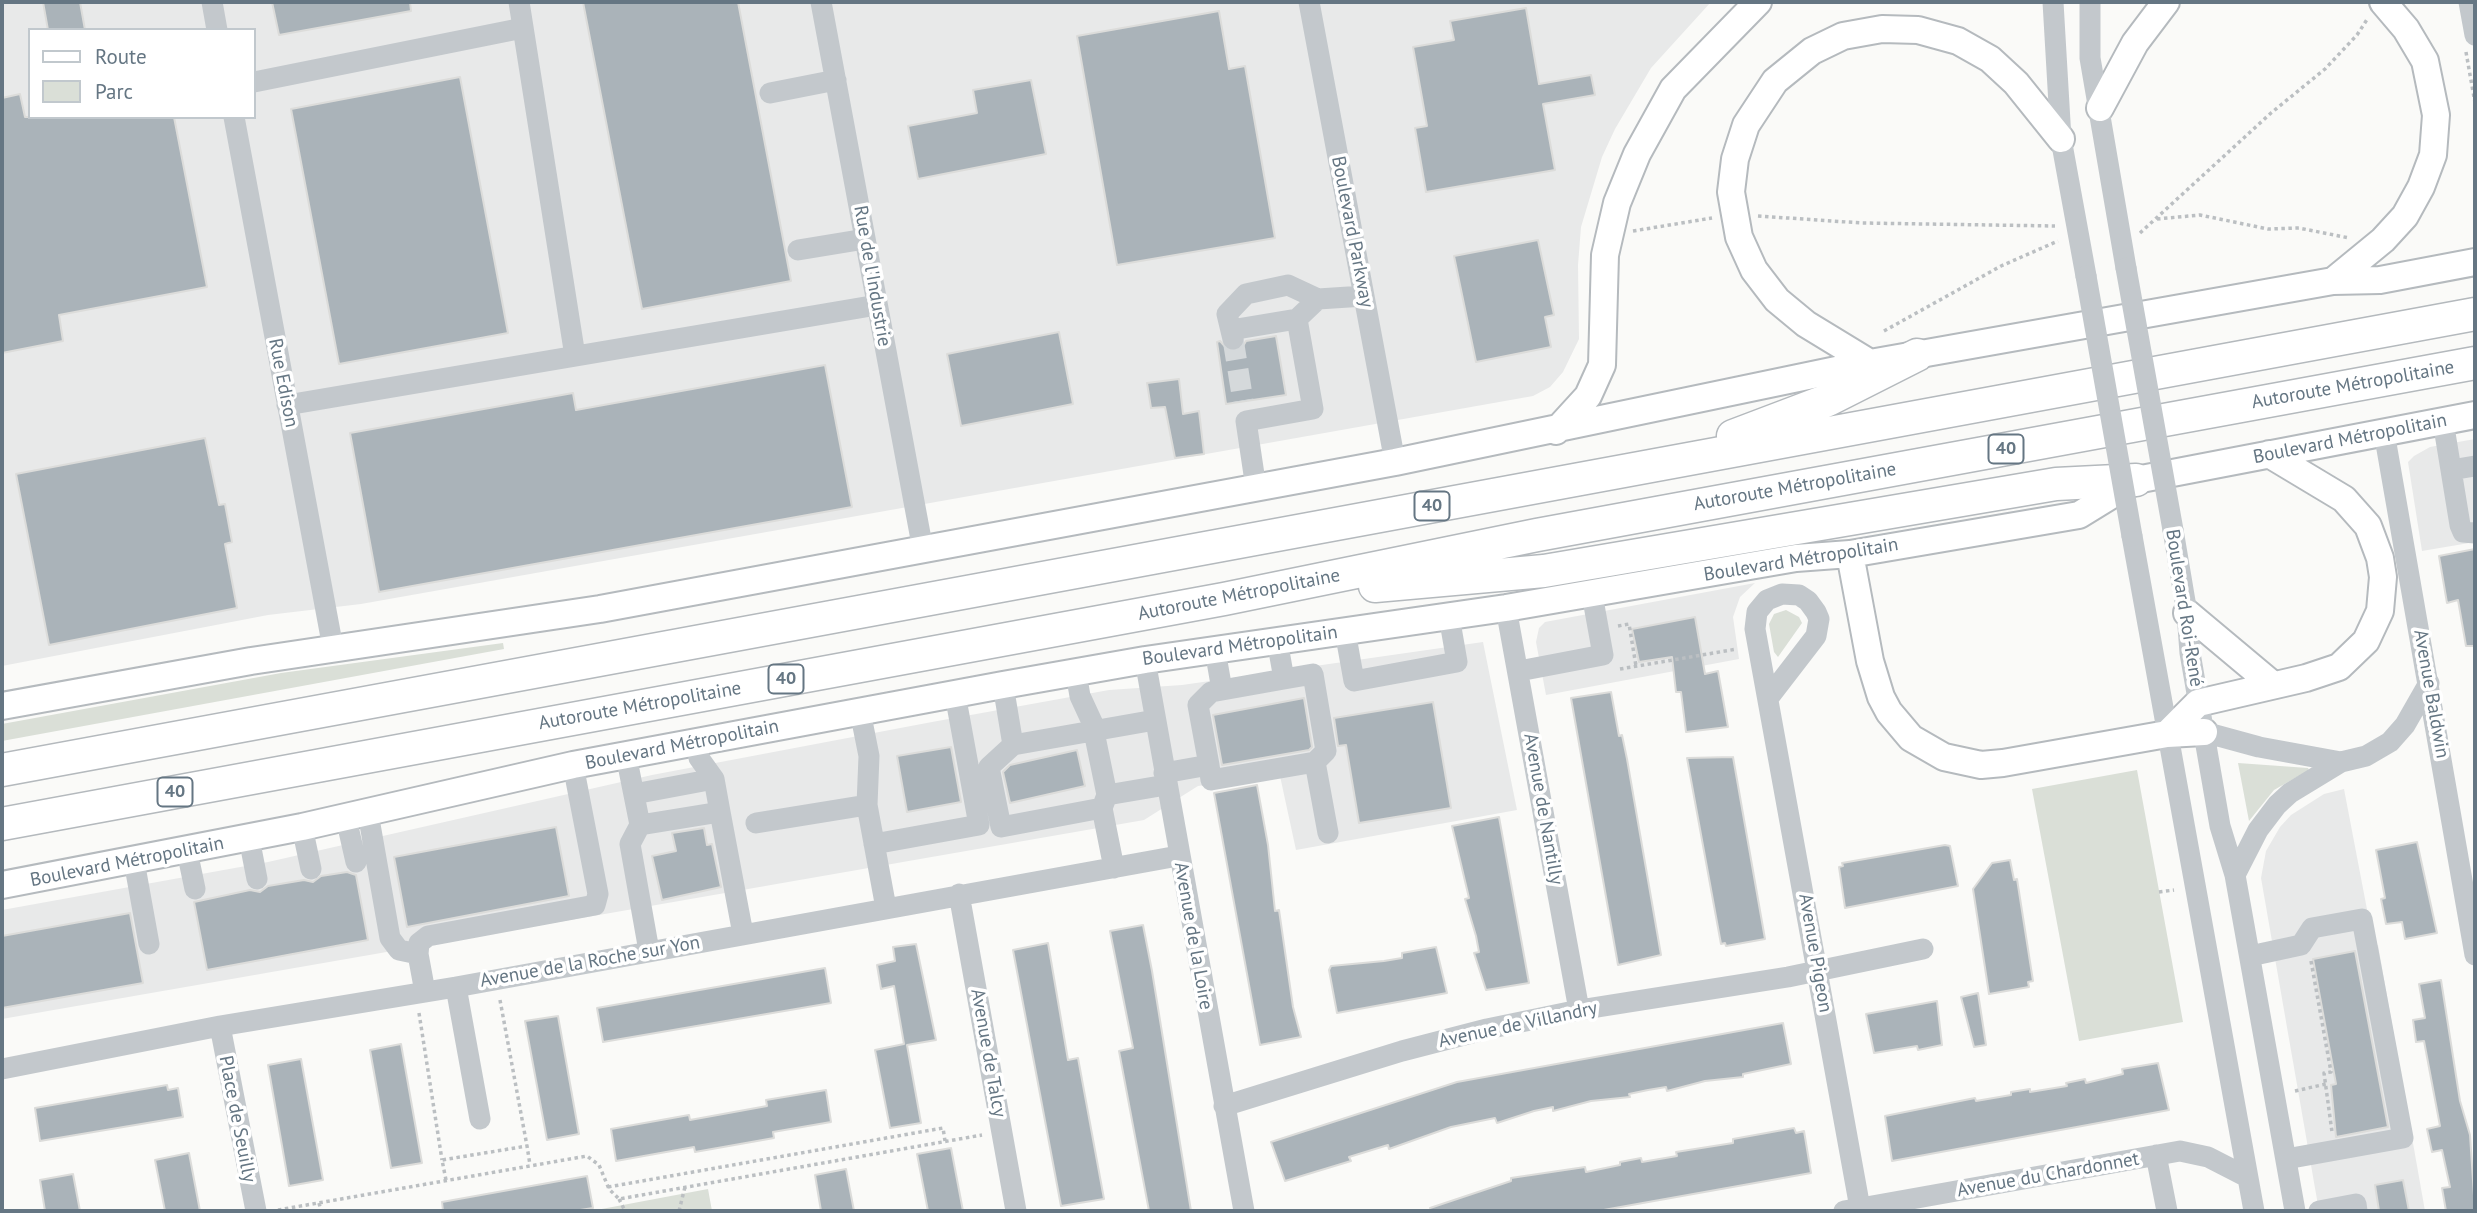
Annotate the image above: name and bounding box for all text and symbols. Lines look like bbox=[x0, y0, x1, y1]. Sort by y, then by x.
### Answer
legend bbox=[28, 28, 256, 119]
text: Route bbox=[95, 43, 147, 70]
text: Parc bbox=[95, 78, 133, 105]
street label: Boulevard Parkway bbox=[1326, 154, 1378, 310]
street label: Rue de l'Industrie bbox=[848, 204, 896, 348]
street label: Rue Edison bbox=[263, 337, 303, 429]
street label: Autoroute Métropolitaine bbox=[2250, 356, 2456, 414]
street label: Boulevard Métropolitain bbox=[2251, 409, 2449, 469]
road number: 40 bbox=[1988, 434, 2024, 463]
street label: Autoroute Métropolitaine bbox=[1692, 458, 1898, 516]
road number: 40 bbox=[1414, 492, 1450, 520]
street label: Boulevard Roi-René bbox=[2160, 528, 2208, 688]
street label: Boulevard Métropolitain bbox=[1702, 533, 1900, 587]
street label: Autoroute Métropolitaine bbox=[1136, 564, 1342, 626]
street label: Boulevard Métropolitain bbox=[1141, 621, 1339, 671]
street label: Avenue Baldwin bbox=[2408, 628, 2454, 760]
road number: 40 bbox=[768, 664, 804, 694]
street label: Autoroute Métropolitaine bbox=[537, 677, 743, 735]
street label: Boulevard Métropolitain bbox=[583, 715, 781, 775]
street label: Avenue de Nantilly bbox=[1518, 731, 1568, 887]
road number: 40 bbox=[158, 778, 192, 806]
street label: Boulevard Métropolitain bbox=[28, 832, 226, 892]
street label: Avenue de la Loire bbox=[1169, 860, 1217, 1012]
street label: Avenue Pigeon bbox=[1793, 892, 1837, 1014]
street label: Avenue de la Roche sur Yon bbox=[478, 931, 702, 993]
street label: Avenue de Talcy bbox=[965, 987, 1011, 1119]
street label: Avenue de Villandry bbox=[1437, 997, 1599, 1053]
street label: Place de Seuilly bbox=[214, 1054, 260, 1184]
street label: Avenue du Chardonnet bbox=[1955, 1148, 2141, 1202]

